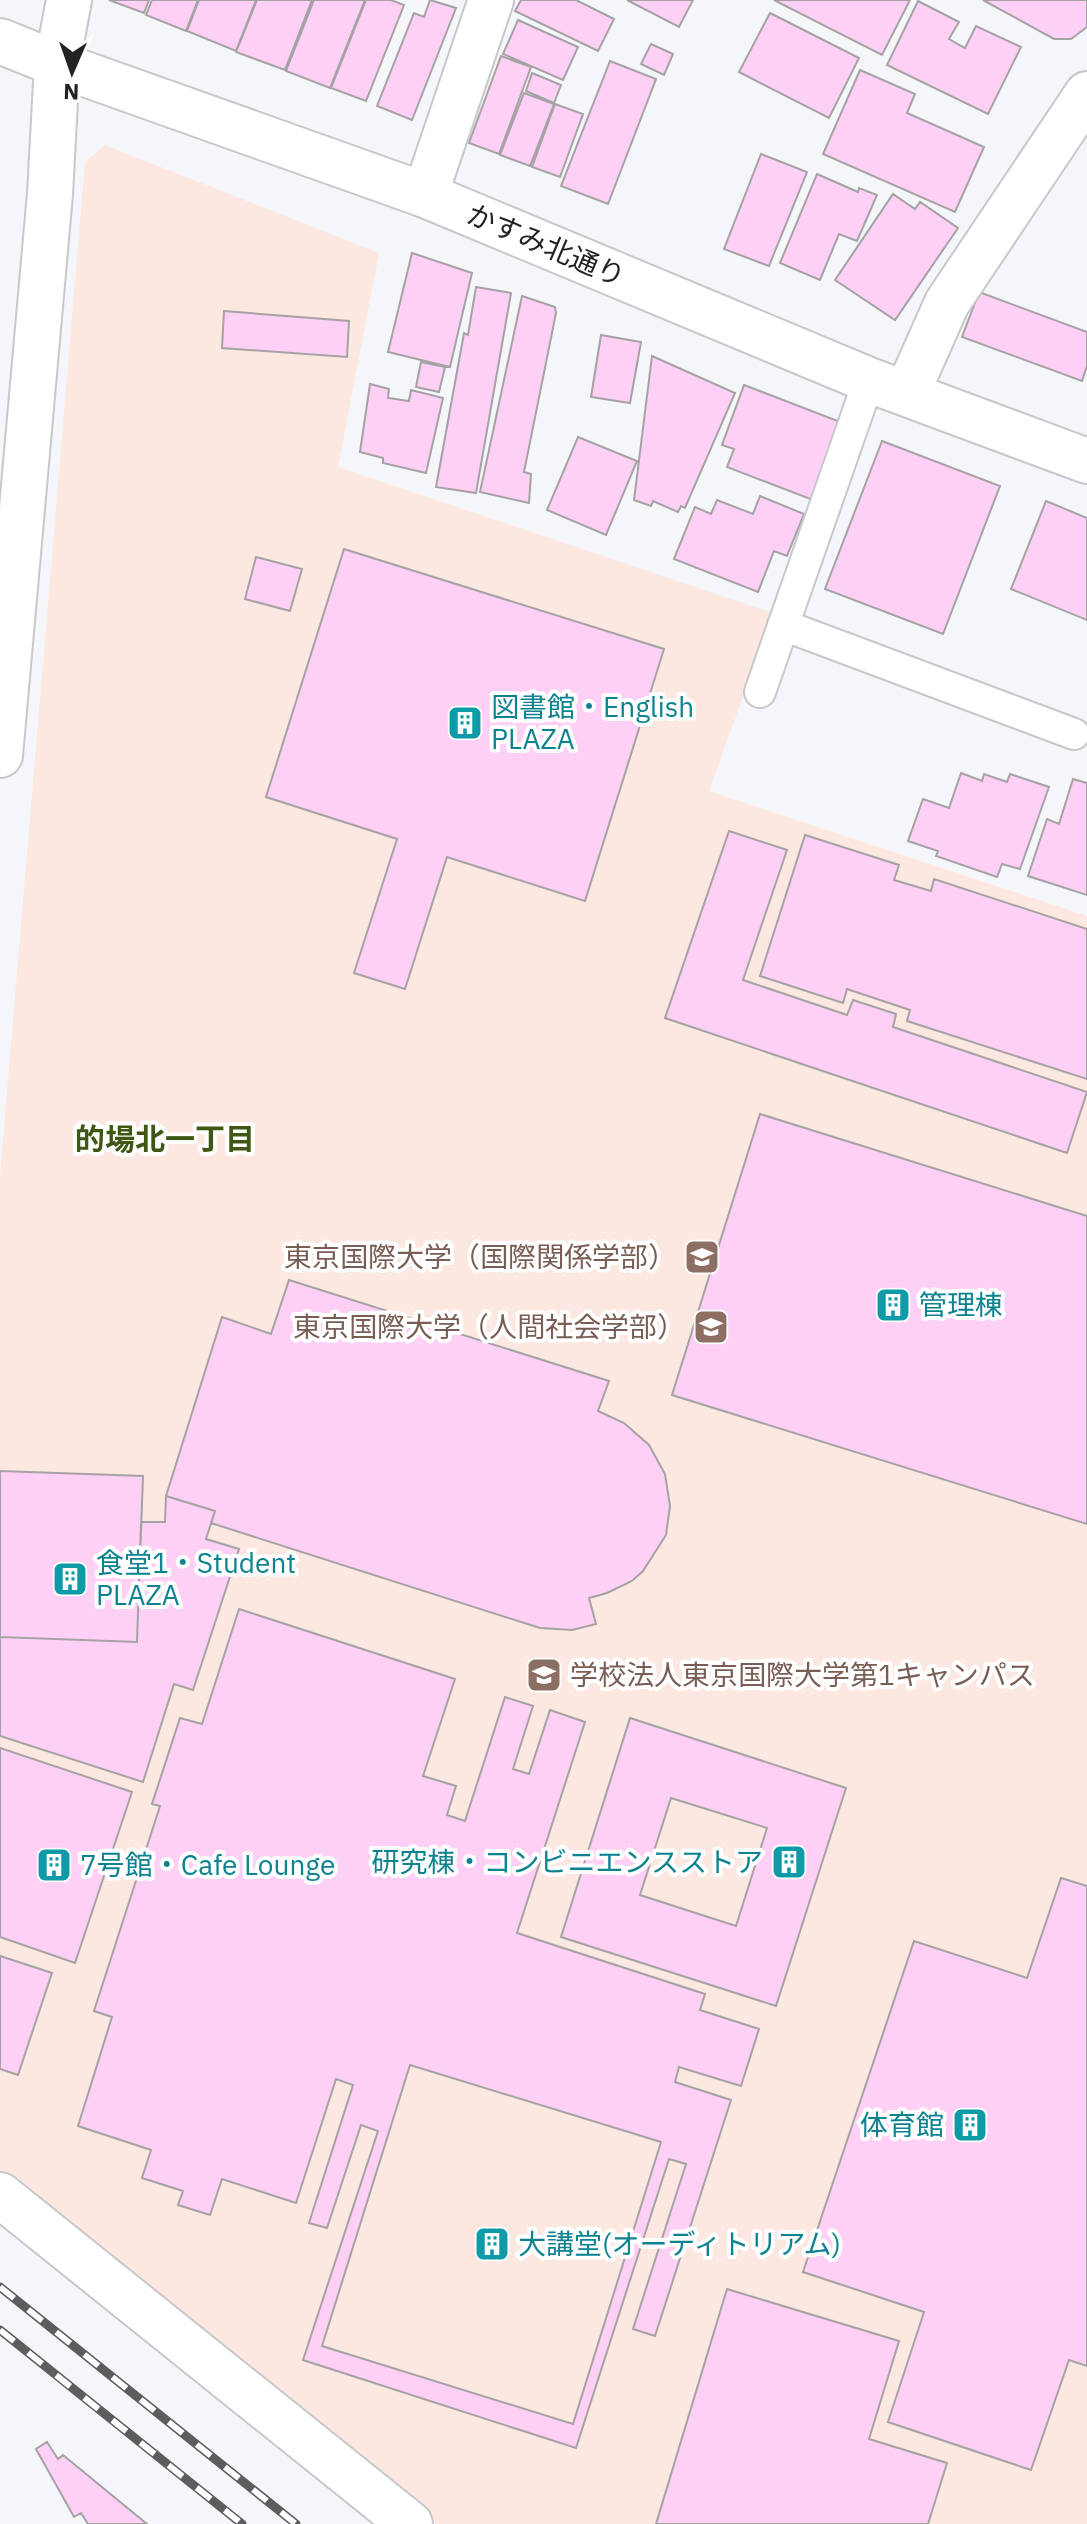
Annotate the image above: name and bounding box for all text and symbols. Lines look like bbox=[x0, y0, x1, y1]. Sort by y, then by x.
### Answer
north arrow bbox=[32, 32, 112, 112]
text: N bbox=[63, 78, 80, 107]
street label: かすみ北通り bbox=[462, 195, 631, 294]
place label: 図書館・English PLAZA bbox=[491, 688, 694, 757]
building icon: 図書館・English PLAZA bbox=[446, 704, 484, 742]
district label: 的場北一丁目 bbox=[75, 1119, 255, 1158]
place label: 東京国際大学（国際関係学部） bbox=[284, 1238, 676, 1275]
school or university icon: 東京国際大学（国際関係学部） bbox=[683, 1238, 721, 1276]
building icon: 管理棟 bbox=[874, 1286, 912, 1324]
place label: 管理棟 bbox=[919, 1286, 1003, 1323]
place label: 東京国際大学（人間社会学部） bbox=[293, 1308, 685, 1345]
school or university icon: 東京国際大学（人間社会学部） bbox=[692, 1308, 730, 1346]
place label: 食堂1・Student PLAZA bbox=[96, 1544, 296, 1613]
building icon: 食堂1・Student PLAZA bbox=[51, 1560, 89, 1598]
school or university icon: 学校法人東京国際大学第1キャンパス bbox=[525, 1656, 563, 1694]
place label: 学校法人東京国際大学第1キャンパス bbox=[570, 1656, 1035, 1693]
place label: 研究棟・コンビニエンスストア bbox=[372, 1843, 763, 1880]
building icon: 研究棟・コンビニエンスストア bbox=[770, 1843, 808, 1881]
building icon: 7号館・Cafe Lounge bbox=[35, 1846, 73, 1884]
place label: 7号館・Cafe Lounge bbox=[80, 1846, 335, 1883]
place label: 体育館 bbox=[860, 2106, 944, 2143]
building icon: 体育館 bbox=[951, 2106, 989, 2144]
building icon: 大講堂(オーディトリアム) bbox=[473, 2225, 511, 2263]
place label: 大講堂(オーディトリアム) bbox=[518, 2225, 841, 2262]

